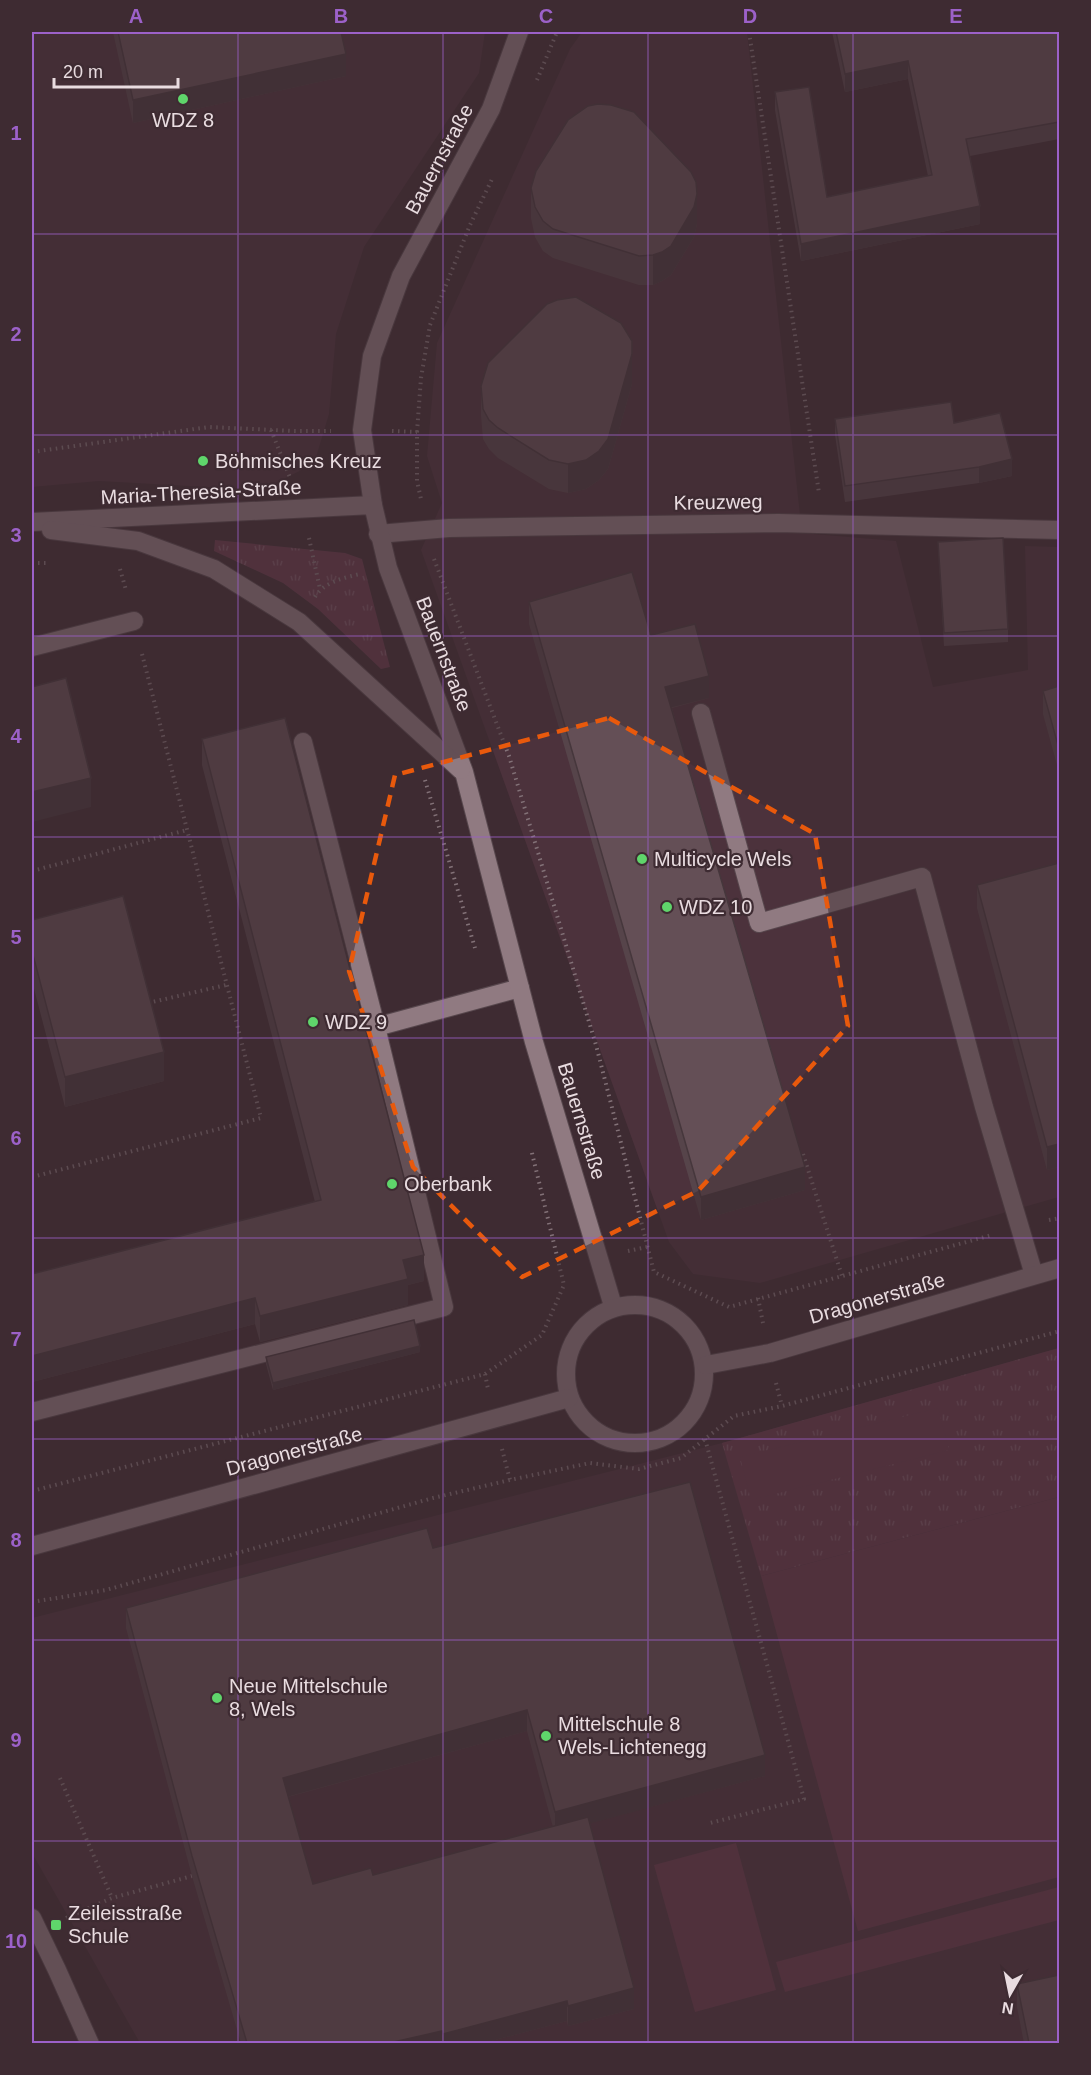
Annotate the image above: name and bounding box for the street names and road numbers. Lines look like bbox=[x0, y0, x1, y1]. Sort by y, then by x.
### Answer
street label: Bauernstraße bbox=[401, 100, 477, 218]
street label: Maria-Theresia-Straße bbox=[100, 476, 302, 508]
street label: Kreuzweg bbox=[673, 490, 763, 514]
street label: Bauernstraße bbox=[412, 593, 476, 715]
street label: Bauernstraße bbox=[554, 1060, 610, 1182]
street label: Dragonerstraße bbox=[807, 1268, 947, 1328]
street label: Dragonerstraße bbox=[224, 1422, 364, 1480]

